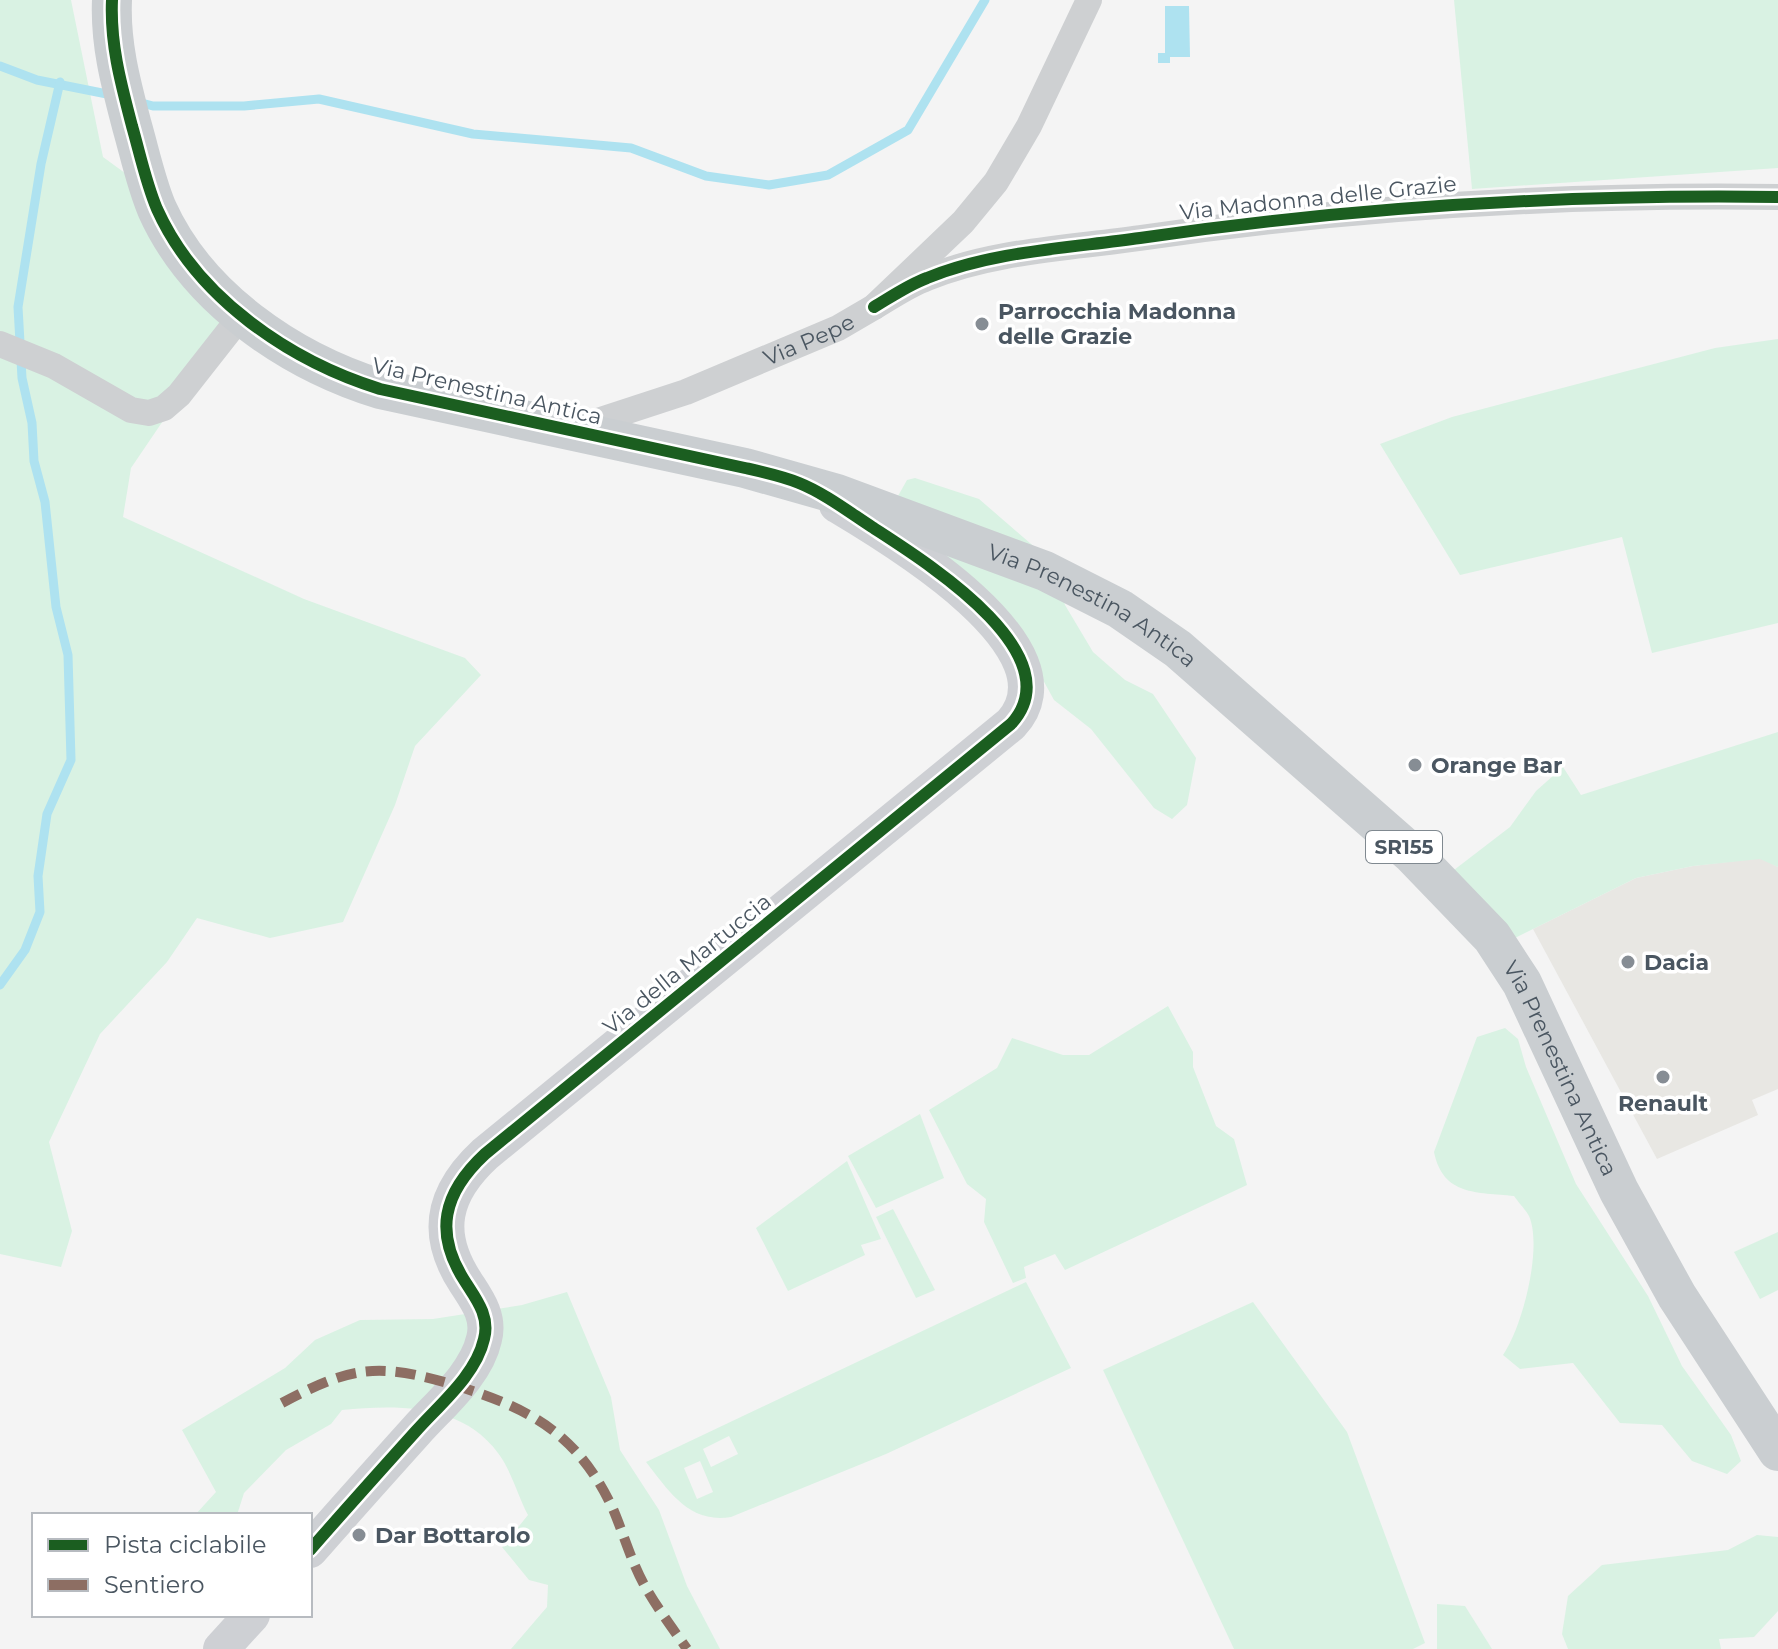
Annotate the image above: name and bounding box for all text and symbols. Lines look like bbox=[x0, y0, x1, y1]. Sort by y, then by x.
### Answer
street label: Via Madonna delle Grazie bbox=[1178, 170, 1458, 226]
place label: Parrocchia Madonna delle Grazie bbox=[998, 298, 1236, 350]
street label: Via Pepe bbox=[759, 308, 859, 371]
marker: Parrocchia Madonna delle Grazie bbox=[973, 315, 991, 333]
street label: Via Prenestina Antica bbox=[369, 351, 605, 431]
street label: Via Prenestina Antica bbox=[984, 537, 1202, 673]
place label: Orange Bar bbox=[1431, 752, 1562, 779]
marker: Orange Bar bbox=[1406, 756, 1424, 774]
road number: SR155 bbox=[1366, 831, 1442, 863]
street label: Via della Martuccia bbox=[597, 888, 777, 1040]
place label: Dacia bbox=[1644, 949, 1709, 976]
marker: Dacia bbox=[1619, 953, 1637, 971]
street label: Via Prenestina Antica bbox=[1498, 956, 1624, 1180]
marker: Renault bbox=[1654, 1068, 1672, 1086]
place label: Renault bbox=[1618, 1090, 1708, 1117]
legend bbox=[32, 1513, 312, 1617]
place label: Dar Bottarolo bbox=[375, 1522, 531, 1549]
marker: Dar Bottarolo bbox=[350, 1526, 368, 1544]
text: Pista ciclabile bbox=[104, 1530, 267, 1559]
text: Sentiero bbox=[104, 1570, 205, 1599]

